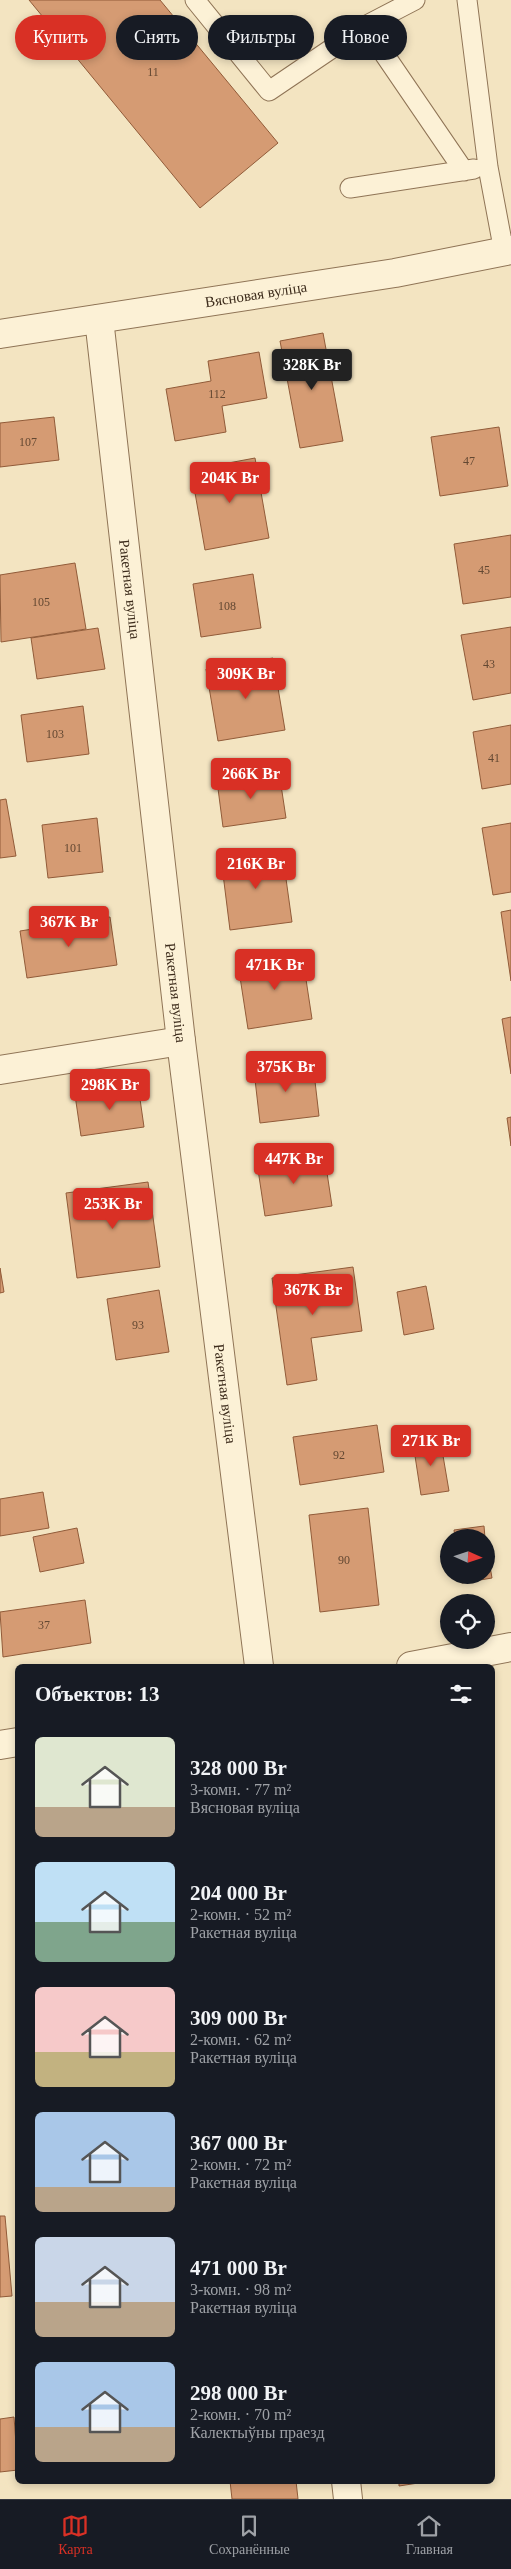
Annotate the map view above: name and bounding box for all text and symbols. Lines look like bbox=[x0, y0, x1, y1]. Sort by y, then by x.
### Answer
chip: Купить bbox=[15, 15, 106, 60]
chip: Снять bbox=[116, 15, 198, 60]
chip: Фильтры bbox=[208, 15, 314, 60]
chip: Новое bbox=[324, 15, 407, 60]
house number: 11 bbox=[147, 65, 159, 79]
street label: Вясновая вуліца bbox=[204, 279, 308, 310]
pin: 328K Br bbox=[266, 348, 358, 391]
text: 328K Br bbox=[283, 356, 341, 373]
house number: 112 bbox=[208, 387, 226, 401]
house number: 107 bbox=[19, 435, 37, 449]
house number: 47 bbox=[463, 454, 475, 468]
pin: 204K Br bbox=[184, 462, 276, 504]
text: 204K Br bbox=[201, 469, 259, 486]
street label: Ракетная вуліца bbox=[116, 539, 143, 640]
house number: 45 bbox=[478, 563, 490, 577]
house number: 105 bbox=[32, 595, 50, 609]
house number: 108 bbox=[218, 599, 236, 613]
house number: 43 bbox=[483, 657, 495, 671]
pin: 309K Br bbox=[200, 658, 292, 700]
text: 309K Br bbox=[217, 665, 275, 682]
house number: 103 bbox=[46, 727, 64, 741]
house number: 41 bbox=[488, 751, 500, 765]
pin: 266K Br bbox=[205, 758, 297, 800]
text: 266K Br bbox=[222, 765, 280, 782]
house number: 101 bbox=[64, 841, 82, 855]
pin: 216K Br bbox=[210, 848, 302, 890]
text: 216K Br bbox=[227, 855, 285, 872]
pin: 367K Br bbox=[23, 906, 115, 948]
text: 367K Br bbox=[40, 913, 98, 930]
street label: Ракетная вуліца bbox=[162, 942, 189, 1044]
pin: 471K Br bbox=[229, 948, 321, 991]
text: 471K Br bbox=[246, 956, 304, 973]
pin: 375K Br bbox=[240, 1050, 332, 1093]
text: 375K Br bbox=[257, 1058, 315, 1075]
pin: 298K Br bbox=[64, 1068, 156, 1111]
text: 298K Br bbox=[81, 1076, 139, 1093]
pin: 447K Br bbox=[248, 1142, 340, 1185]
text: 447K Br bbox=[265, 1150, 323, 1167]
pin: 253K Br bbox=[67, 1188, 159, 1230]
text: 253K Br bbox=[84, 1195, 142, 1212]
pin: 367K Br bbox=[267, 1274, 359, 1316]
text: 367K Br bbox=[284, 1281, 342, 1298]
house number: 93 bbox=[132, 1318, 144, 1332]
street label: Ракетная вуліца bbox=[211, 1343, 239, 1445]
pin: 271K Br bbox=[385, 1424, 477, 1467]
text: 271K Br bbox=[402, 1432, 460, 1449]
house number: 92 bbox=[333, 1448, 345, 1462]
north arrow bbox=[440, 1529, 495, 1584]
map controls bbox=[440, 1529, 495, 1649]
house number: 90 bbox=[338, 1553, 350, 1567]
button: locate bbox=[440, 1594, 495, 1649]
house number: 37 bbox=[38, 1618, 50, 1632]
icon: filters bbox=[447, 1680, 475, 1708]
text: Объектов: 13 bbox=[35, 1682, 160, 1706]
text: 328 000 Br bbox=[190, 1756, 287, 1780]
icon: home bbox=[75, 1757, 135, 1817]
text: 3-комн. · 77 m² bbox=[190, 1781, 291, 1798]
text: Вясновая вуліца bbox=[190, 1799, 300, 1816]
text: 204 000 Br bbox=[190, 1881, 287, 1905]
icon: home bbox=[75, 1882, 135, 1942]
text: 2-комн. · 52 m² bbox=[190, 1906, 291, 1923]
text: Ракетная вуліца bbox=[190, 1924, 297, 1941]
text: 309 000 Br bbox=[190, 2006, 287, 2030]
icon: home bbox=[75, 2007, 135, 2067]
text: 2-комн. · 62 m² bbox=[190, 2031, 291, 2048]
text: Ракетная вуліца bbox=[190, 2049, 297, 2066]
text: 367 000 Br bbox=[190, 2131, 287, 2155]
icon: home bbox=[75, 2132, 135, 2192]
text: 2-комн. · 72 m² bbox=[190, 2156, 291, 2173]
text: Ракетная вуліца bbox=[190, 2174, 297, 2191]
text: 471 000 Br bbox=[190, 2256, 287, 2280]
icon: home bbox=[75, 2257, 135, 2317]
text: 3-комн. · 98 m² bbox=[190, 2281, 291, 2298]
text: Ракетная вуліца bbox=[190, 2299, 297, 2316]
text: 298 000 Br bbox=[190, 2381, 287, 2405]
icon: home bbox=[75, 2382, 135, 2442]
text: 2-комн. · 70 m² bbox=[190, 2406, 291, 2423]
text: Калектыўны праезд bbox=[190, 2424, 325, 2441]
tab: Карта bbox=[58, 2512, 93, 2558]
tab: Сохранённые bbox=[209, 2512, 290, 2558]
tab: Главная bbox=[406, 2512, 453, 2558]

